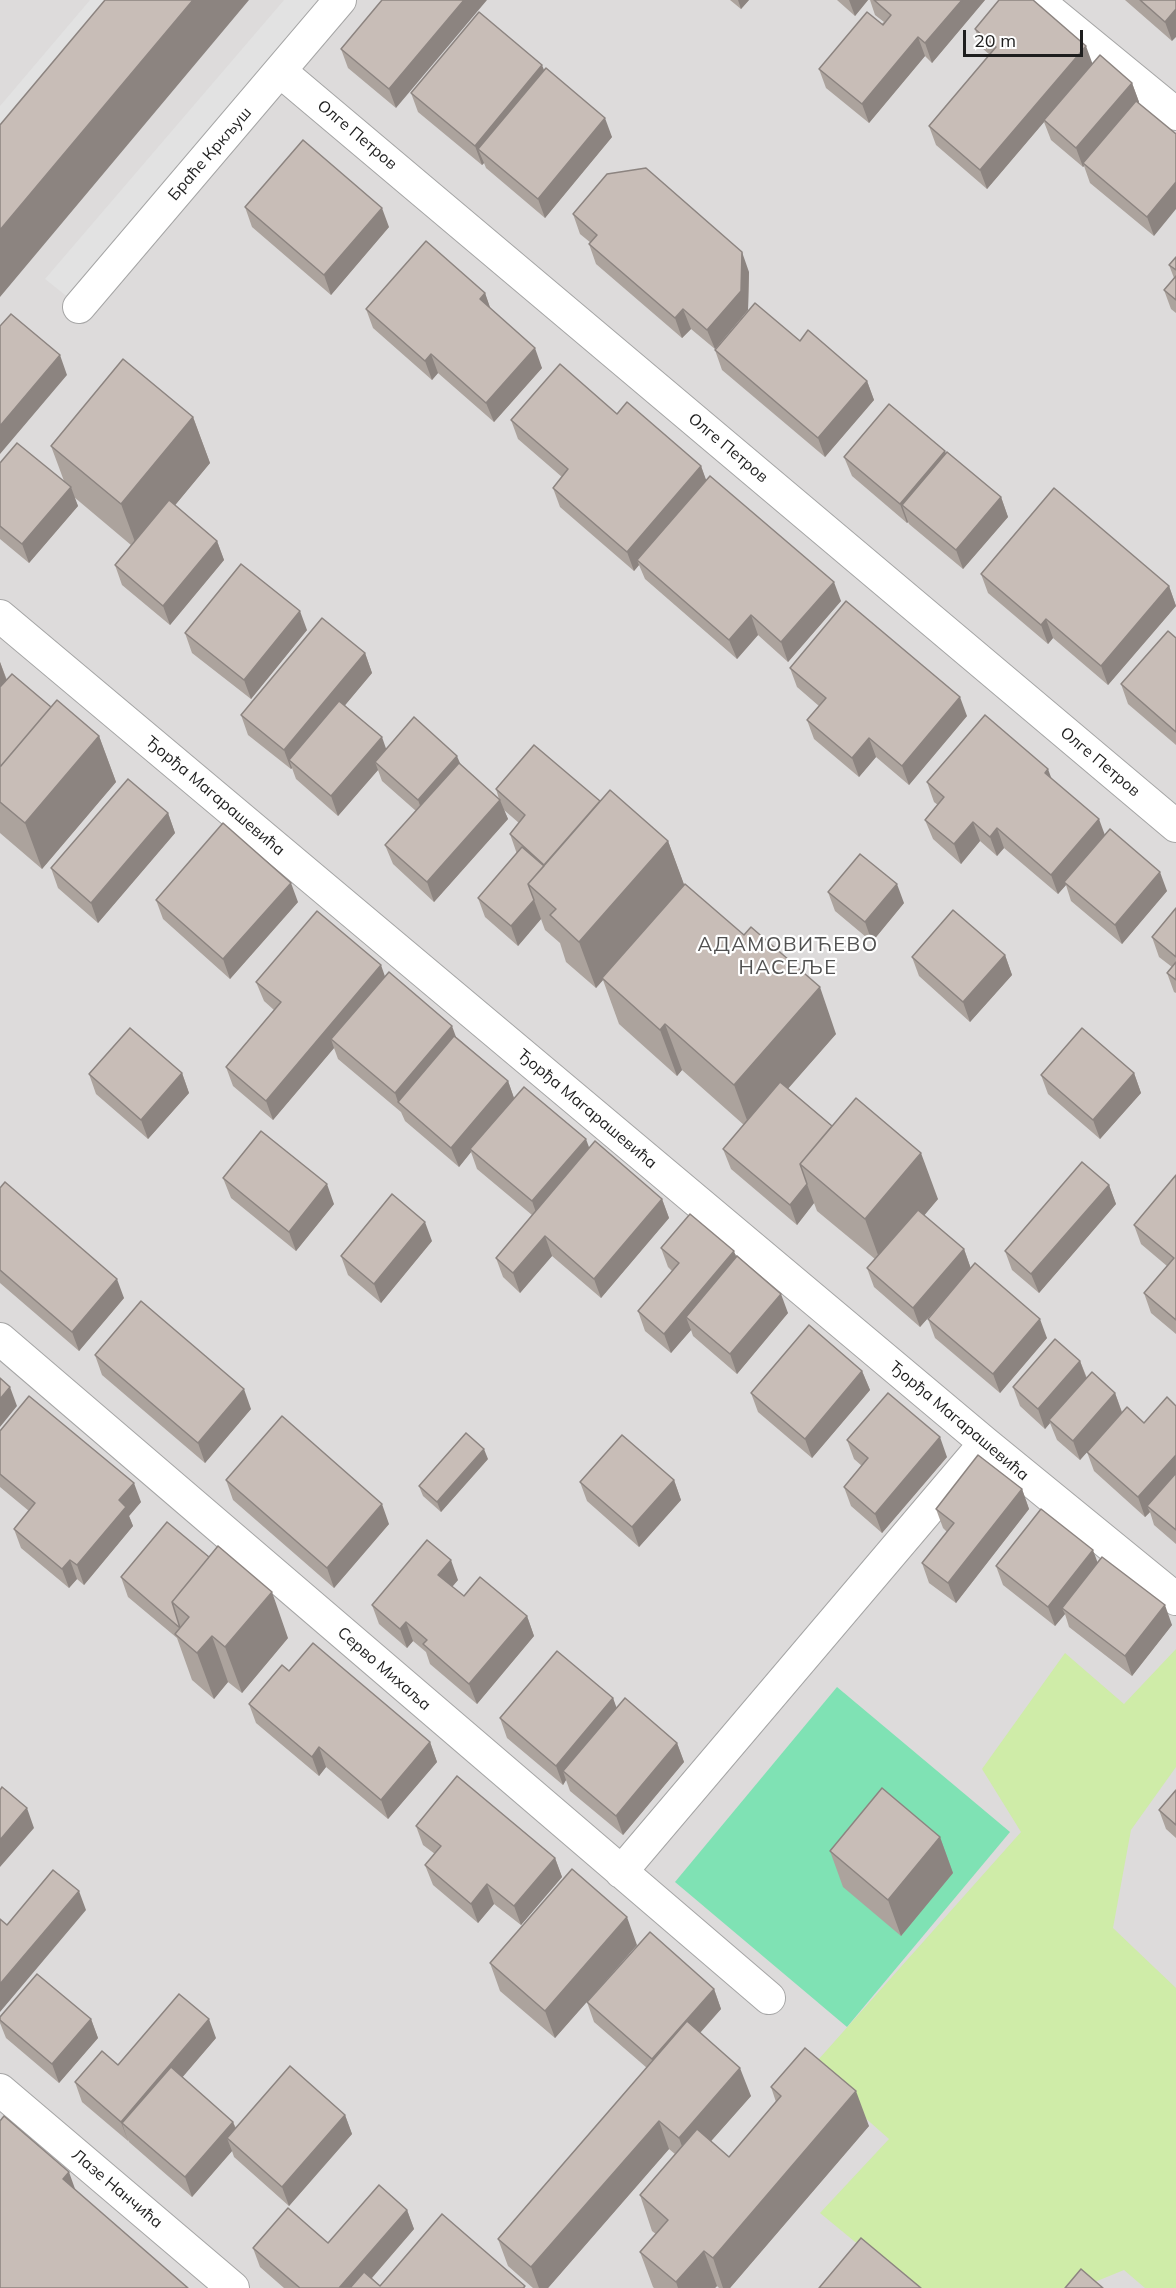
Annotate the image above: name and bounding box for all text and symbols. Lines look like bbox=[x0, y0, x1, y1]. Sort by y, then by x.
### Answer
scale bar bbox=[966, 18, 1086, 56]
text: 20 m bbox=[974, 29, 1016, 52]
street label: Олге Петров bbox=[313, 96, 401, 174]
street label: Браће Кркљуш bbox=[164, 103, 256, 205]
street label: Олге Петров bbox=[684, 409, 772, 487]
street label: Олге Петров bbox=[1056, 723, 1144, 801]
street label: Ђорђа Магарашевића bbox=[142, 732, 288, 860]
district label: АДАМОВИЋЕВО НАСЕЉЕ bbox=[697, 933, 879, 980]
street label: Ђорђа Магарашевића bbox=[514, 1045, 660, 1173]
street label: Ђорђа Магарашевића bbox=[886, 1357, 1032, 1485]
street label: Серво Михаља bbox=[333, 1623, 435, 1715]
street label: Лазе Нанчића bbox=[68, 2145, 166, 2233]

